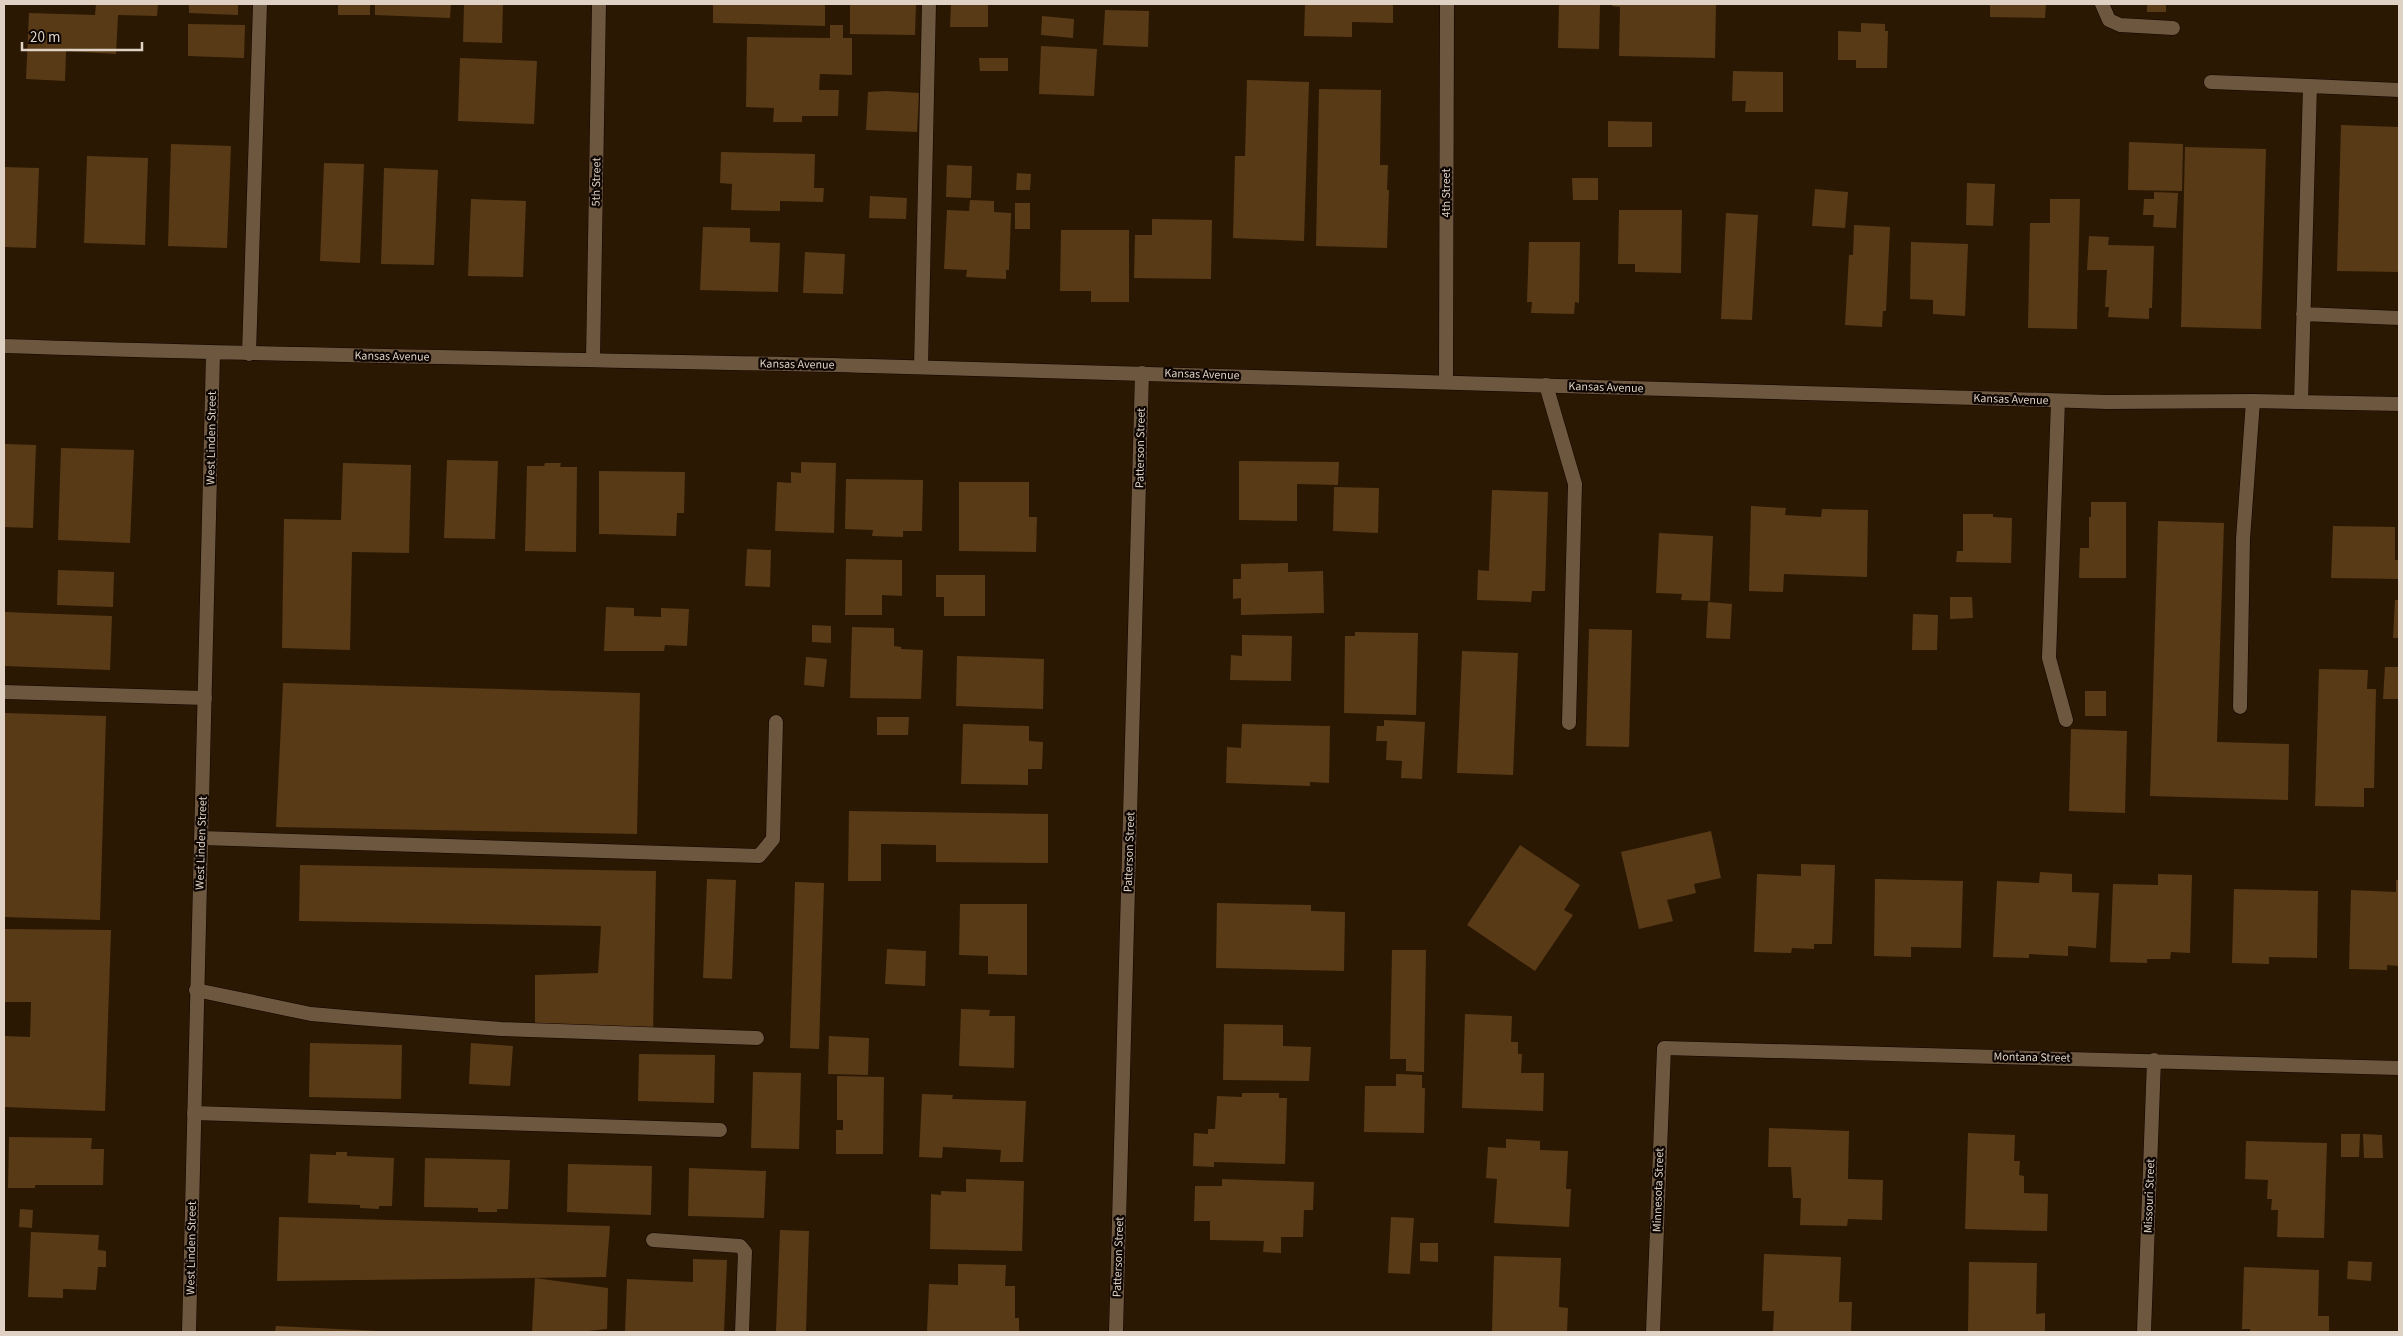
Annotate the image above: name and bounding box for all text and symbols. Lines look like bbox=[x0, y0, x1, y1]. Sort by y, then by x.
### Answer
scale bar bbox=[22, 20, 142, 52]
text: 20 m bbox=[30, 27, 60, 48]
street label: 5th Street bbox=[588, 157, 605, 207]
street label: 4th Street bbox=[1438, 168, 1455, 218]
street label: Kansas Avenue bbox=[354, 347, 430, 366]
street label: Kansas Avenue bbox=[759, 355, 835, 374]
street label: Kansas Avenue bbox=[1164, 365, 1240, 384]
street label: Kansas Avenue bbox=[1568, 378, 1644, 397]
street label: Kansas Avenue bbox=[1973, 390, 2049, 409]
street label: West Linden Street bbox=[202, 391, 221, 485]
street label: Patterson Street bbox=[1131, 408, 1150, 488]
street label: West Linden Street bbox=[191, 796, 212, 890]
street label: Patterson Street bbox=[1120, 811, 1139, 893]
street label: Montana Street bbox=[1993, 1048, 2070, 1067]
street label: Minnesota Street bbox=[1649, 1148, 1668, 1232]
street label: Missouri Street bbox=[2140, 1159, 2159, 1233]
street label: West Linden Street bbox=[182, 1201, 201, 1295]
street label: Patterson Street bbox=[1109, 1216, 1128, 1298]

